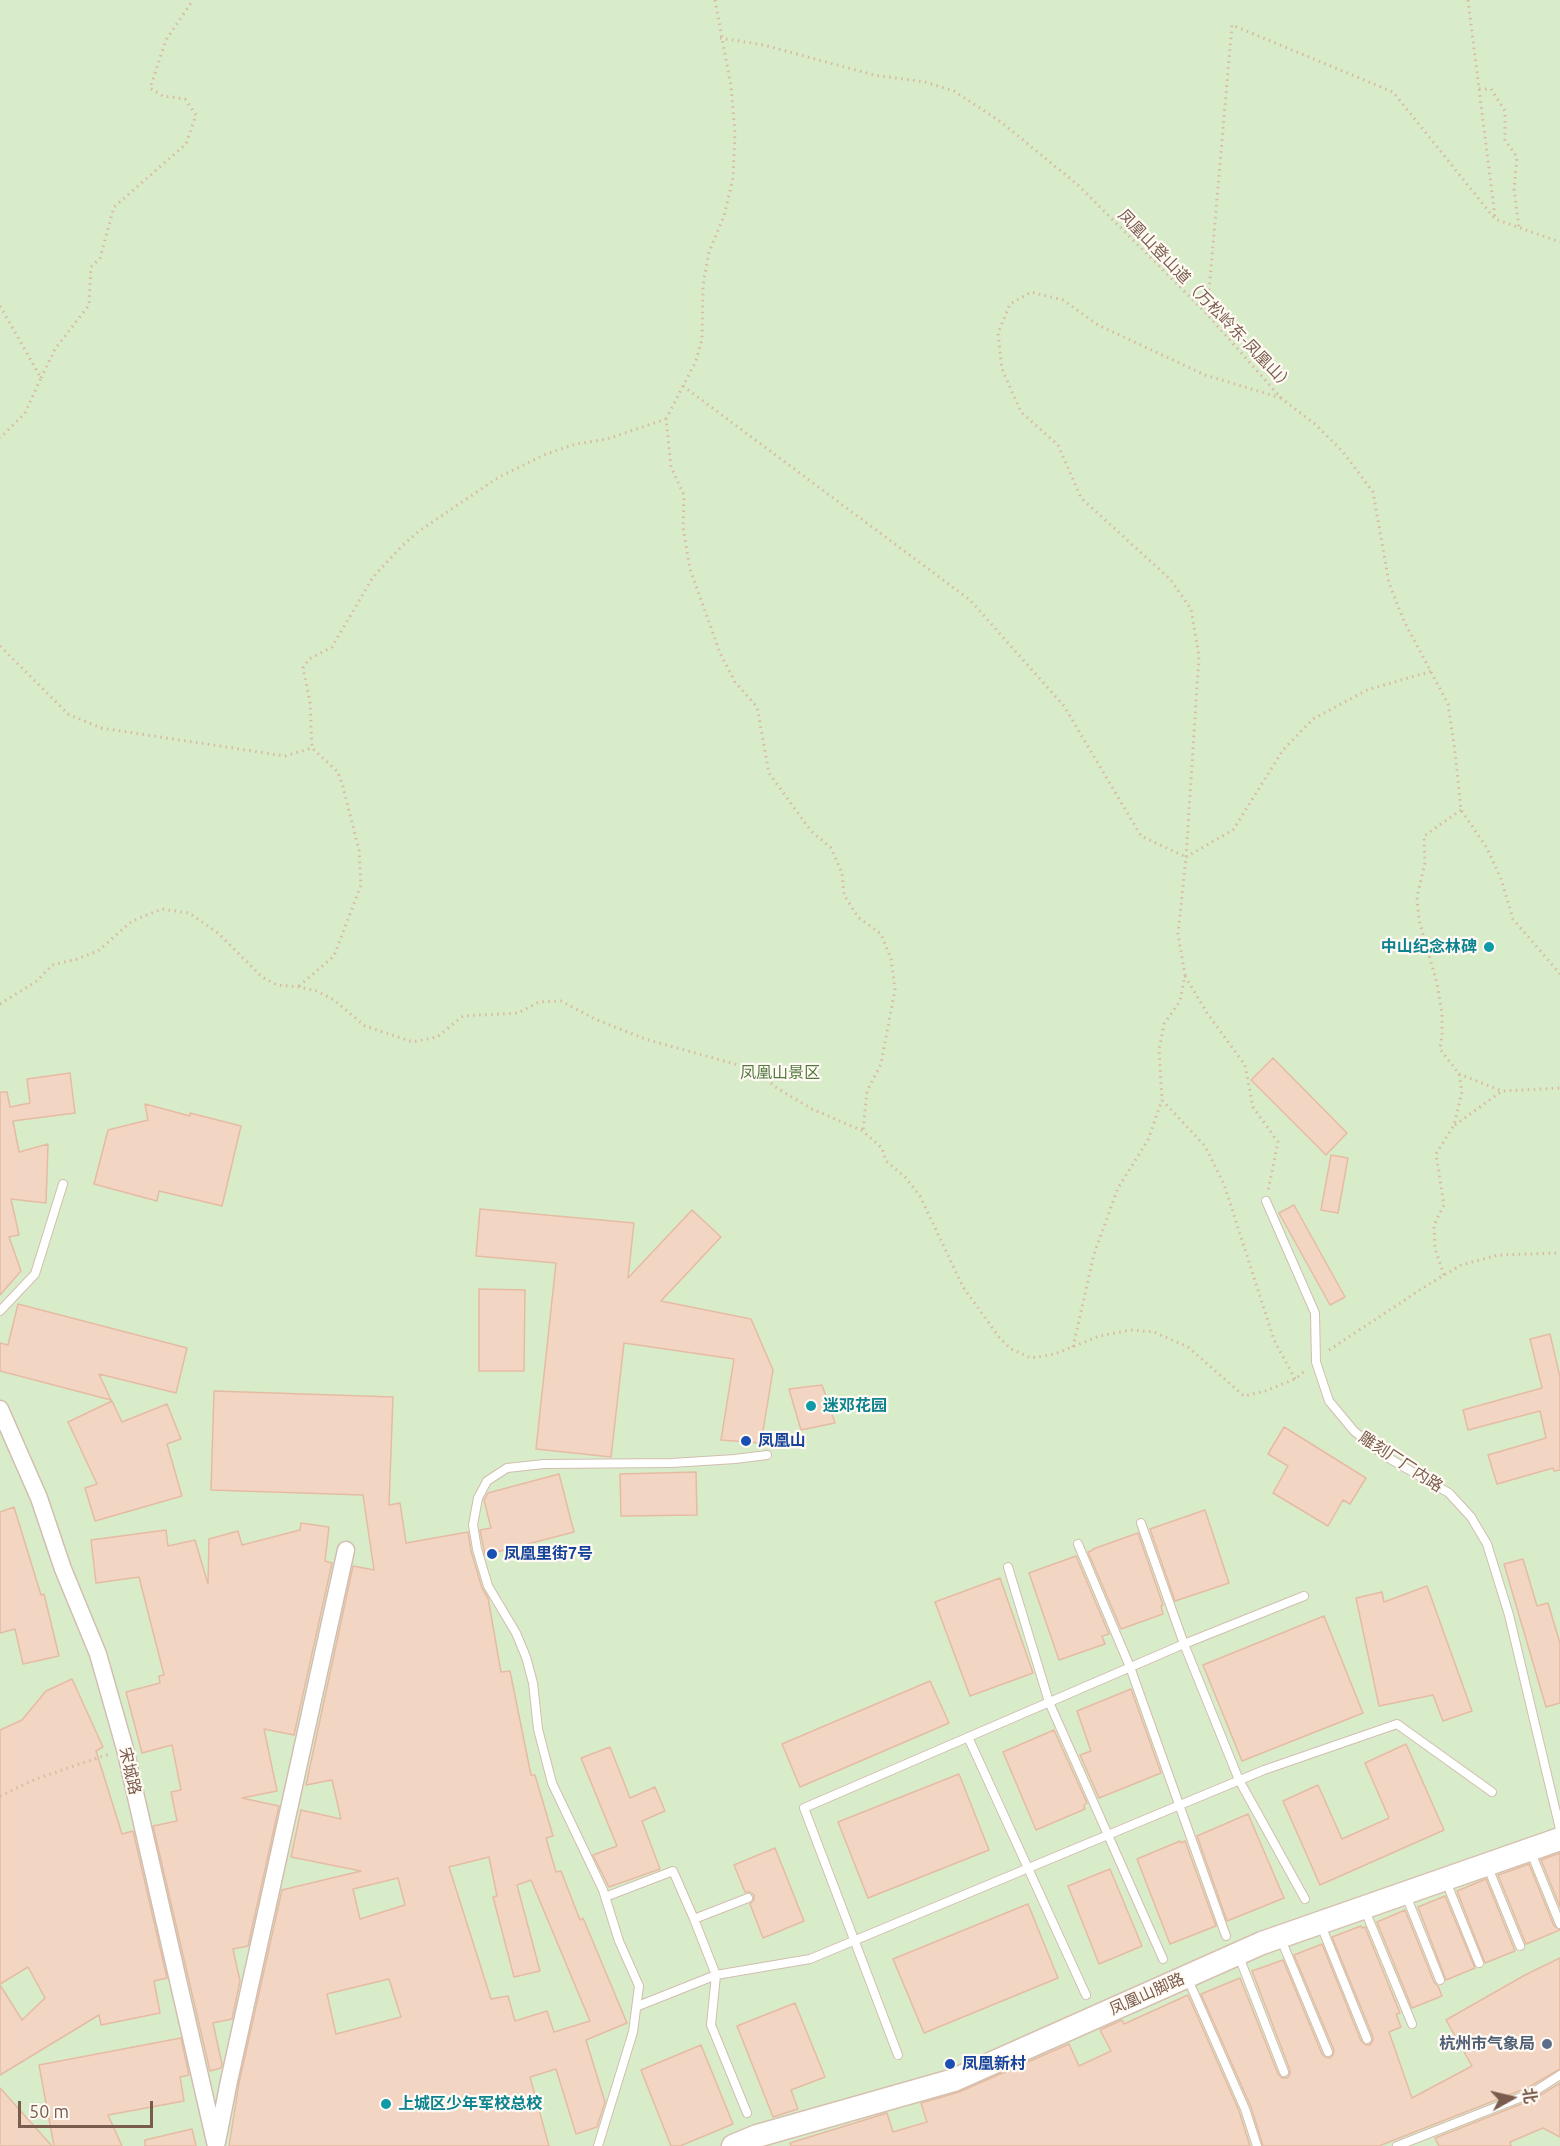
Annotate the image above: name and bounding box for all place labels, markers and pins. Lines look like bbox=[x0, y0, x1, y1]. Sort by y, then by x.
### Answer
place label: 中山纪念林碑 bbox=[1381, 937, 1477, 957]
marker: 中山纪念林碑 bbox=[1482, 940, 1496, 954]
place label: 迷邓花园 bbox=[823, 1396, 887, 1416]
marker: 迷邓花园 bbox=[804, 1399, 818, 1413]
place label: 凤凰山 bbox=[758, 1431, 806, 1451]
marker: 凤凰山 bbox=[739, 1434, 753, 1448]
place label: 凤凰里街7号 bbox=[504, 1544, 593, 1564]
marker: 凤凰里街7号 bbox=[485, 1547, 499, 1561]
place label: 杭州市气象局 bbox=[1439, 2034, 1535, 2054]
marker: 杭州市气象局 bbox=[1540, 2037, 1554, 2051]
place label: 凤凰新村 bbox=[962, 2054, 1026, 2074]
marker: 凤凰新村 bbox=[943, 2057, 957, 2071]
place label: 上城区少年军校总校 bbox=[398, 2094, 542, 2114]
marker: 上城区少年军校总校 bbox=[379, 2097, 393, 2111]

